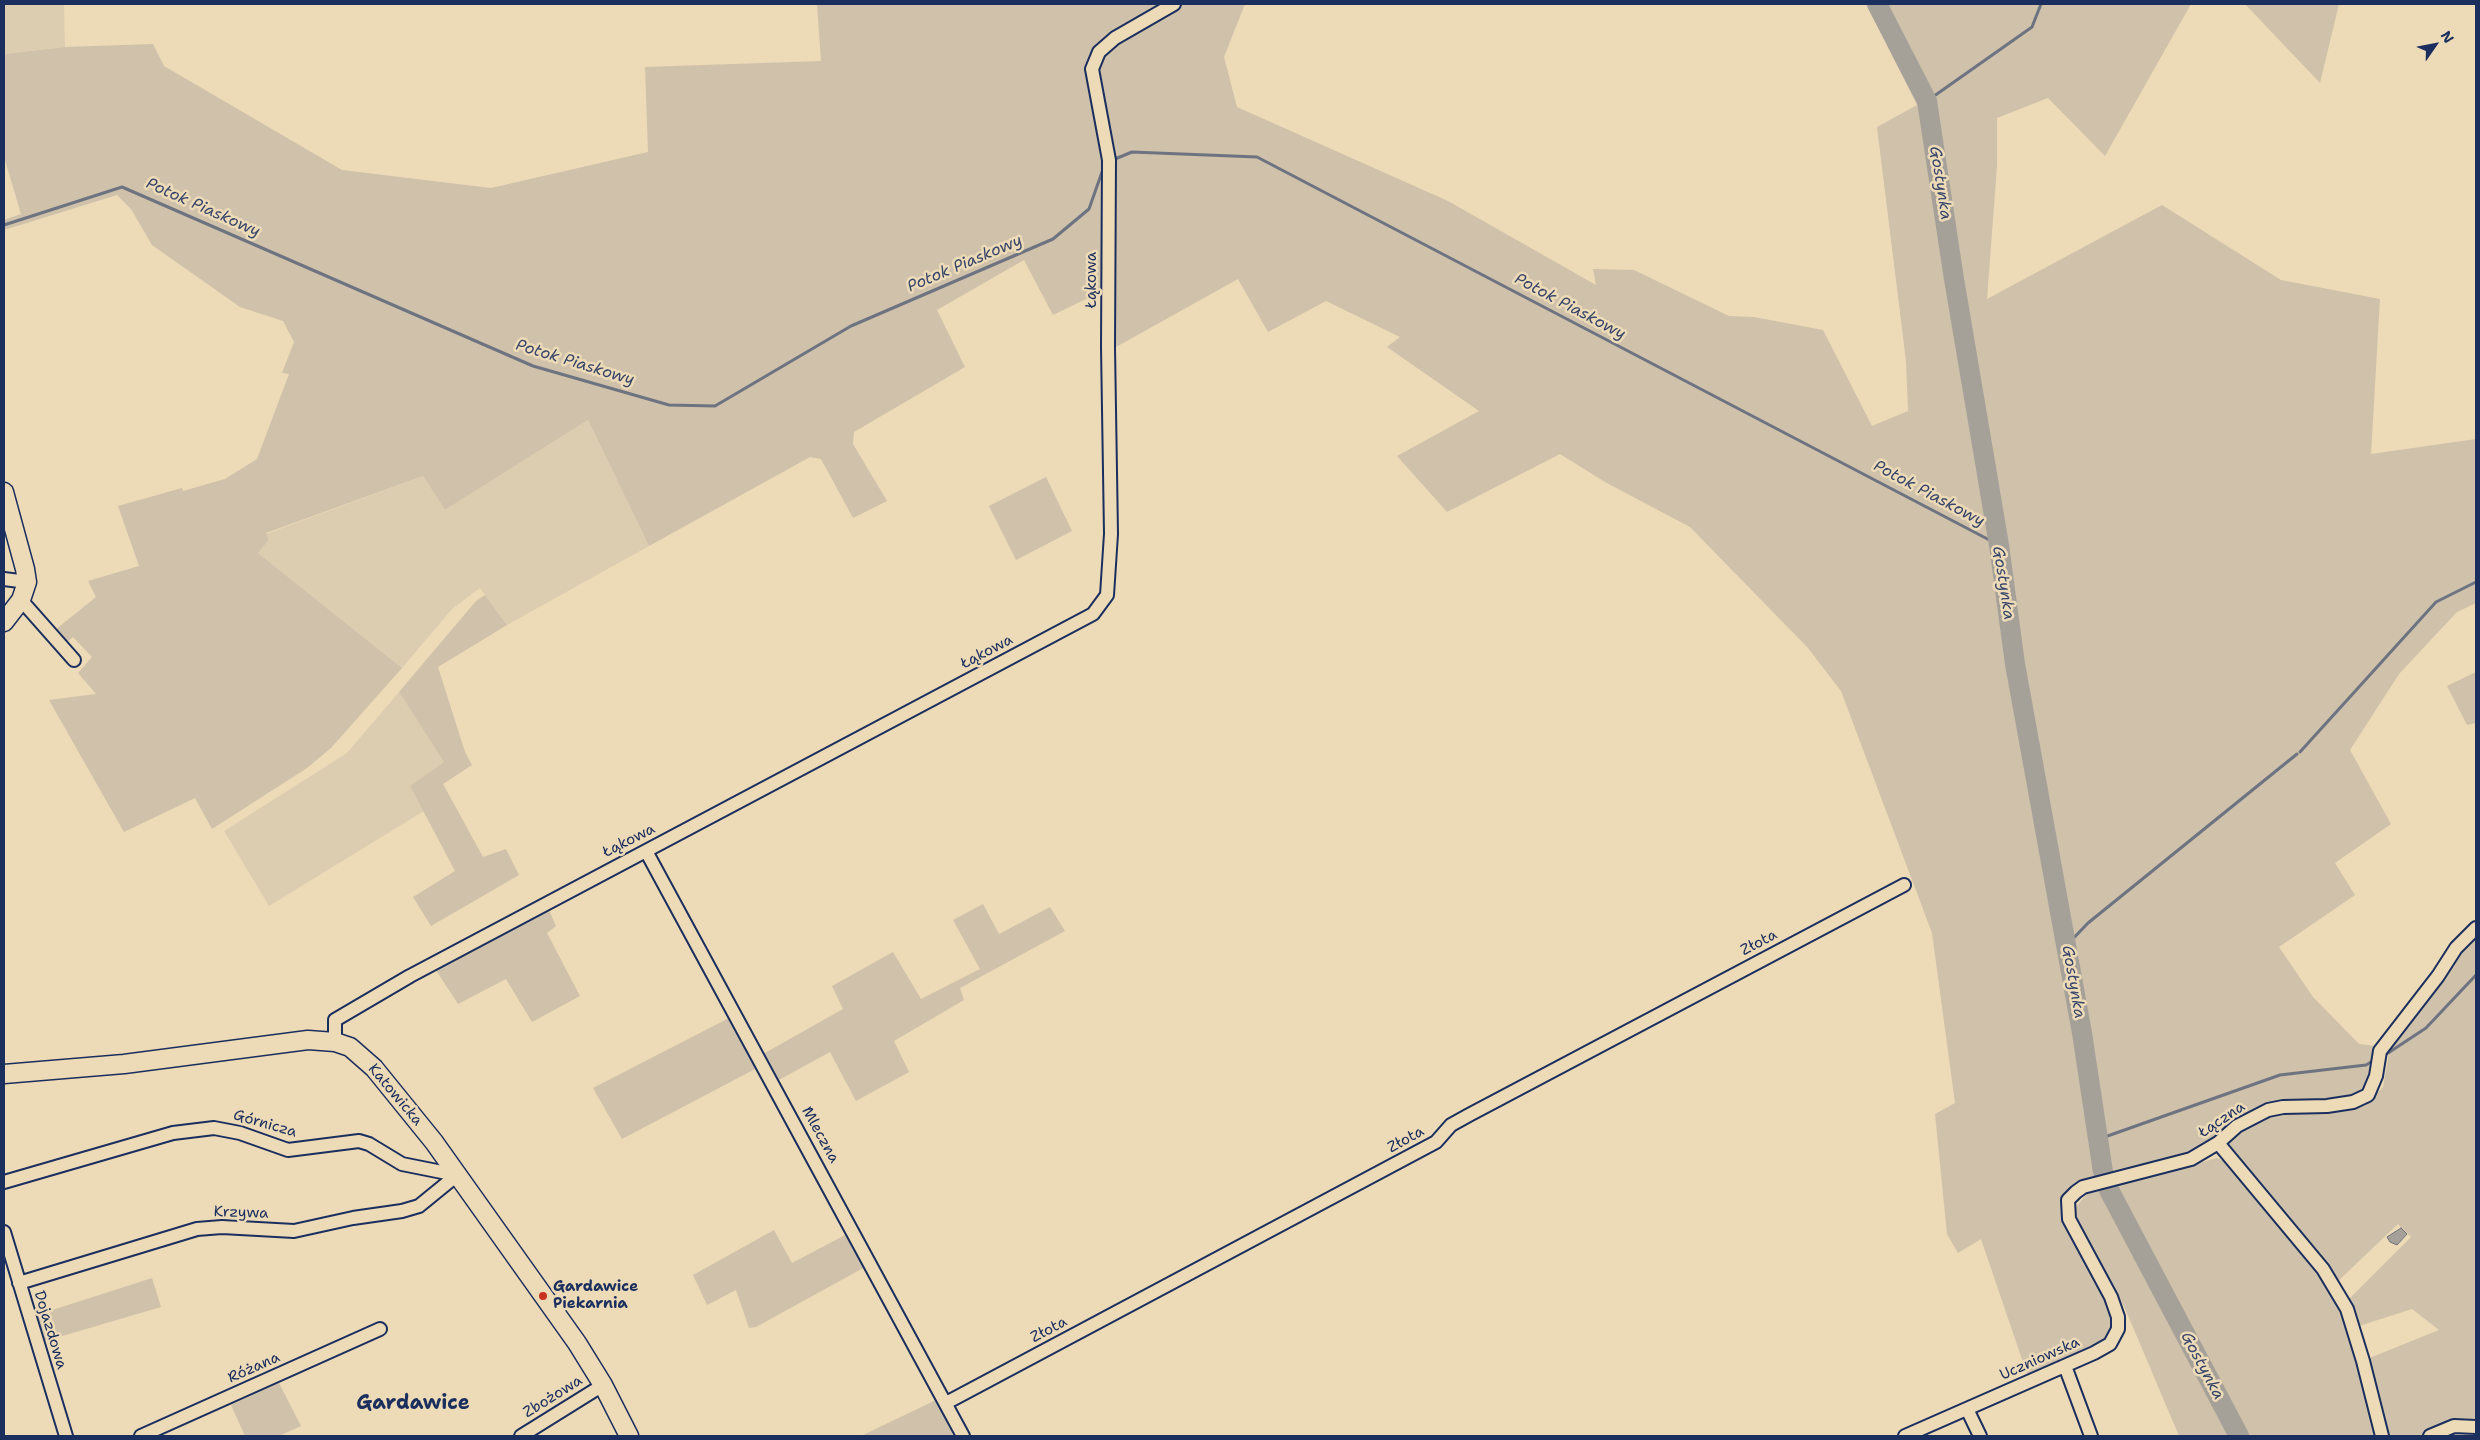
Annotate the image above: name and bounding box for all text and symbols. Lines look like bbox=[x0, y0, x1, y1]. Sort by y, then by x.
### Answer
north arrow bbox=[2410, 20, 2460, 70]
text: N bbox=[2437, 27, 2458, 46]
water label: Gostynka bbox=[1925, 145, 1955, 221]
water label: Potok Piaskowy bbox=[143, 174, 263, 242]
water label: Potok Piaskowy bbox=[905, 231, 1025, 297]
street label: Łąkowa bbox=[1083, 252, 1101, 308]
water label: Potok Piaskowy bbox=[1511, 270, 1629, 344]
water label: Potok Piaskowy bbox=[513, 336, 637, 390]
water label: Potok Piaskowy bbox=[1870, 457, 1988, 531]
water label: Gostynka bbox=[1988, 545, 2018, 621]
street label: Łąkowa bbox=[958, 631, 1016, 673]
street label: Łąkowa bbox=[600, 820, 658, 862]
street label: Złota bbox=[1738, 926, 1780, 960]
water label: Gostynka bbox=[2057, 944, 2089, 1020]
street label: Katowicka bbox=[364, 1060, 426, 1130]
street label: Łączna bbox=[2195, 1098, 2249, 1142]
street label: Mleczna bbox=[797, 1104, 843, 1166]
street label: Górnicza bbox=[231, 1106, 299, 1142]
street label: Złota bbox=[1385, 1123, 1427, 1157]
street label: Krzywa bbox=[213, 1203, 269, 1223]
place label: Gardawice Piekarnia bbox=[553, 1278, 638, 1313]
street label: Dojazdowa bbox=[30, 1289, 70, 1371]
marker: Gardawice Piekarnia bbox=[537, 1290, 549, 1302]
street label: Złota bbox=[1028, 1313, 1070, 1347]
water label: Gostynka bbox=[2176, 1329, 2228, 1403]
street label: Uczniowska bbox=[1997, 1333, 2083, 1385]
street label: Różana bbox=[225, 1349, 283, 1387]
street label: Zbożowa bbox=[520, 1372, 586, 1422]
district label: Gardawice bbox=[356, 1392, 470, 1416]

